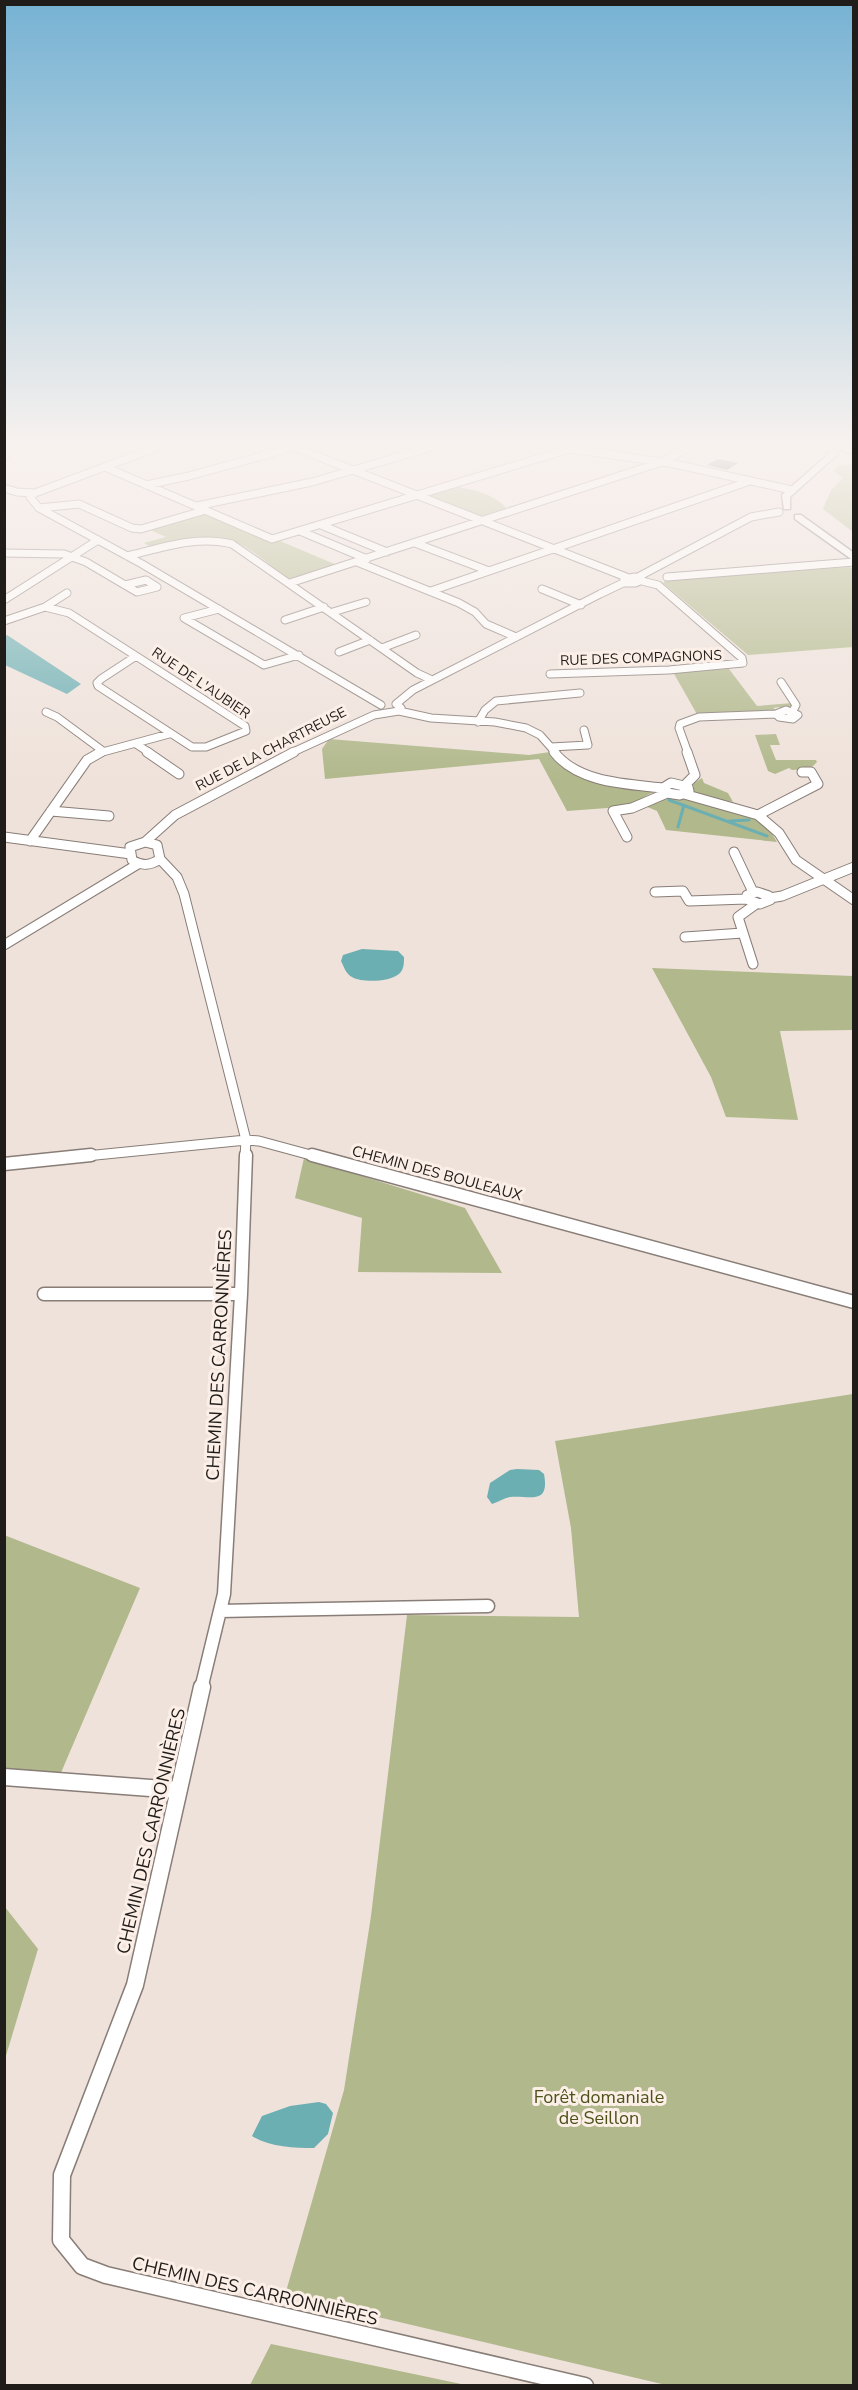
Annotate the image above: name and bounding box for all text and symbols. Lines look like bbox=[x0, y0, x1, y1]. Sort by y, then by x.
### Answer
street label: RUE DE L'AUBIER bbox=[148, 643, 254, 723]
street label: RUE DES COMPAGNONS bbox=[560, 646, 723, 670]
street label: RUE DE LA CHARTREUSE bbox=[192, 703, 350, 795]
street label: CHEMIN DES BOULEAUX bbox=[350, 1141, 524, 1205]
street label: CHEMIN DES CARRONNIÈRES bbox=[200, 1229, 238, 1481]
street label: CHEMIN DES CARRONNIÈRES bbox=[111, 1706, 191, 1956]
park label: Forêt domaniale de Seillon bbox=[534, 2085, 664, 2130]
street label: CHEMIN DES CARRONNIÈRES bbox=[130, 2251, 380, 2331]

